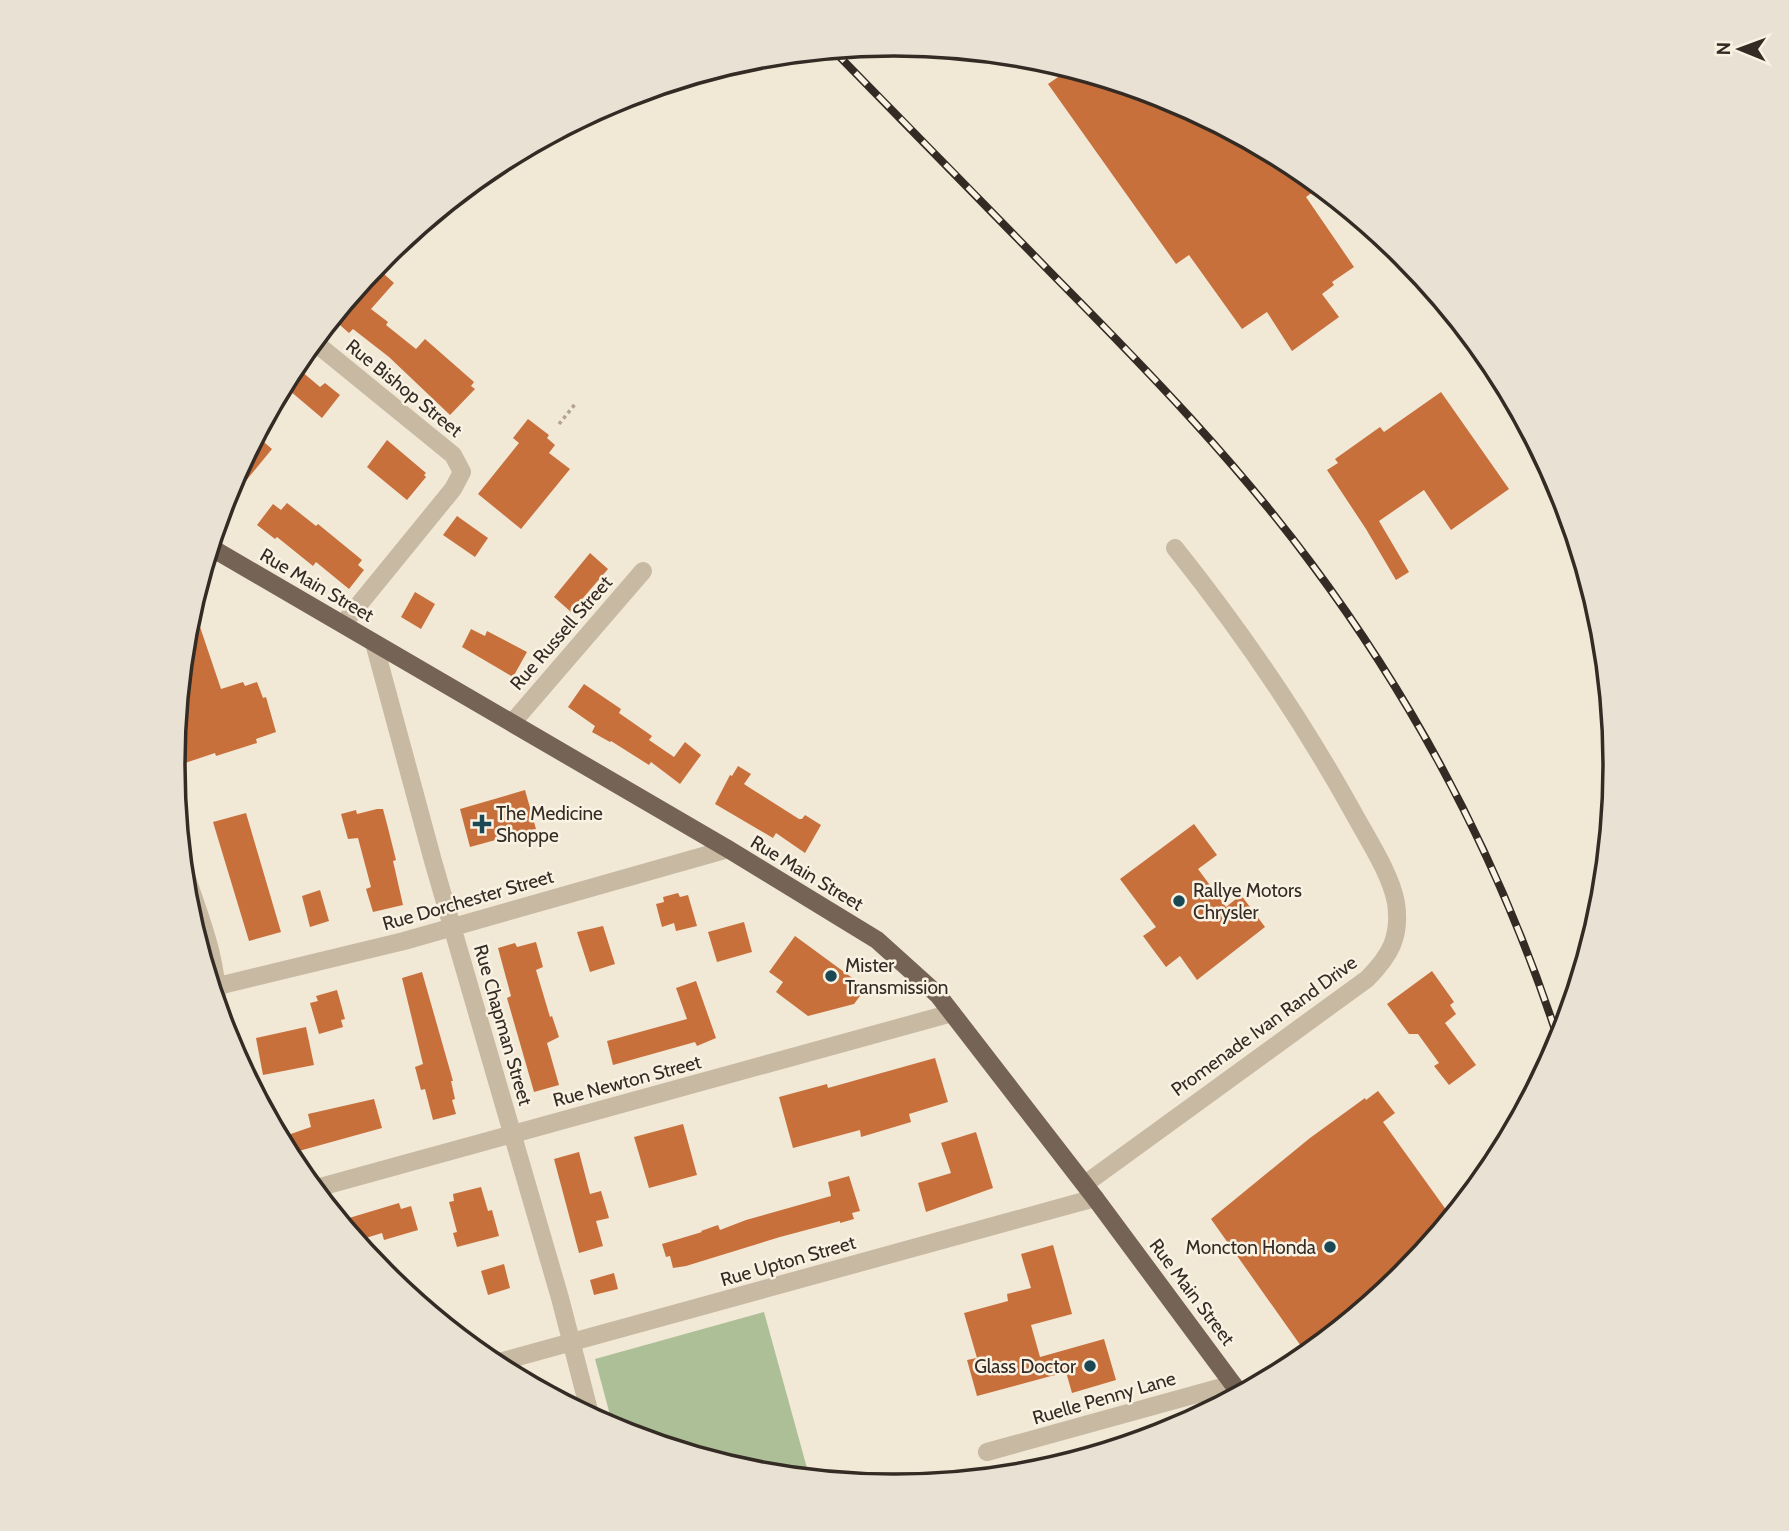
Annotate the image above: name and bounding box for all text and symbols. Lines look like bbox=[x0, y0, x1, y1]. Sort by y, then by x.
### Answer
north arrow bbox=[1705, 14, 1775, 84]
text: N bbox=[1712, 42, 1735, 56]
street label: Rue Bishop Street bbox=[341, 334, 467, 442]
street label: Rue Main Street bbox=[256, 543, 378, 627]
street label: Rue Russell Street bbox=[505, 571, 617, 695]
place label: The Medicine Shoppe bbox=[496, 802, 603, 847]
marker: The Medicine Shoppe bbox=[474, 816, 490, 832]
street label: Rue Main Street bbox=[746, 830, 868, 916]
street label: Rue Dorchester Street bbox=[380, 864, 557, 935]
place label: Rallye Motors Chrysler bbox=[1193, 879, 1302, 924]
marker: Rallye Motors Chrysler bbox=[1171, 893, 1187, 909]
street label: Rue Chapman Street bbox=[469, 942, 537, 1109]
street label: Promenade Ivan Rand Drive bbox=[1167, 951, 1362, 1101]
place label: Mister Transmission bbox=[845, 954, 948, 999]
marker: Mister Transmission bbox=[823, 968, 839, 984]
street label: Rue Newton Street bbox=[550, 1050, 704, 1112]
street label: Rue Upton Street bbox=[718, 1231, 859, 1291]
street label: Rue Main Street bbox=[1144, 1234, 1240, 1350]
place label: Moncton Honda bbox=[1186, 1236, 1316, 1259]
marker: Moncton Honda bbox=[1322, 1239, 1338, 1255]
place label: Glass Doctor bbox=[974, 1355, 1076, 1378]
marker: Glass Doctor bbox=[1082, 1358, 1098, 1374]
street label: Ruelle Penny Lane bbox=[1030, 1366, 1179, 1429]

